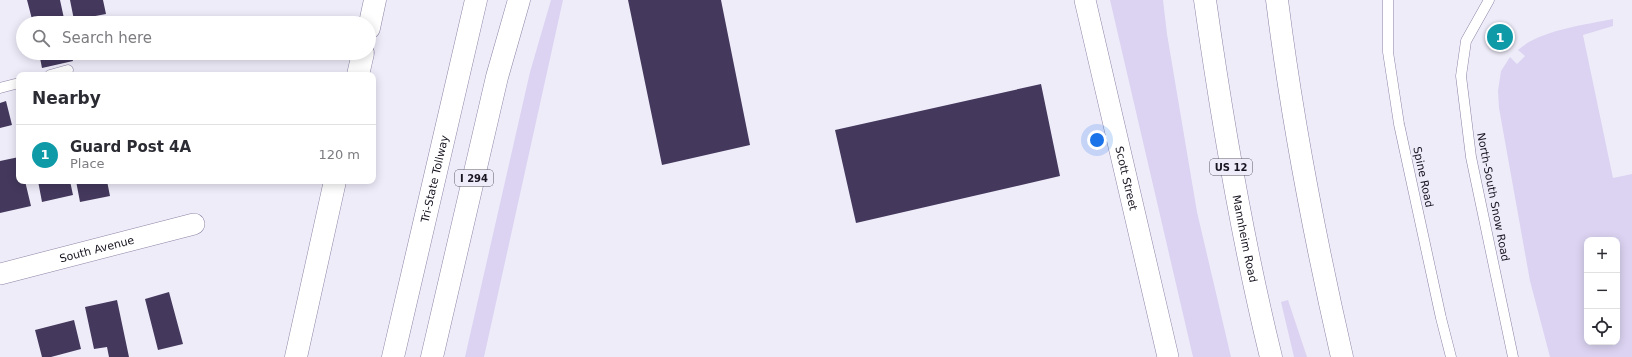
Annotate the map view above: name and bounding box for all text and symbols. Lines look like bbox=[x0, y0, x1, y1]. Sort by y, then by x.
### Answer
search box bbox=[16, 16, 376, 60]
pin: 1 bbox=[1487, 22, 1513, 52]
icon: search bbox=[30, 27, 52, 49]
text: Search here bbox=[62, 29, 152, 47]
text: Nearby bbox=[32, 88, 101, 108]
your location bbox=[1087, 130, 1107, 150]
street label: North-South Snow Road bbox=[1474, 131, 1512, 263]
street label: Tri-State Tollway bbox=[418, 133, 451, 225]
text: Guard Post 4A bbox=[70, 138, 191, 156]
street label: Scott Street bbox=[1113, 145, 1140, 212]
street label: Spine Road bbox=[1410, 145, 1436, 209]
text: 1 bbox=[40, 147, 50, 162]
text: 120 m bbox=[318, 147, 360, 162]
text: Place bbox=[70, 156, 105, 171]
road number: US 12 bbox=[1210, 159, 1252, 175]
road number: I 294 bbox=[455, 170, 493, 186]
street label: Mannheim Road bbox=[1230, 194, 1260, 284]
street label: South Avenue bbox=[58, 233, 136, 265]
map controls bbox=[1584, 237, 1620, 345]
button: + bbox=[1584, 237, 1620, 273]
button: − bbox=[1584, 273, 1620, 309]
button: locate bbox=[1584, 309, 1620, 345]

